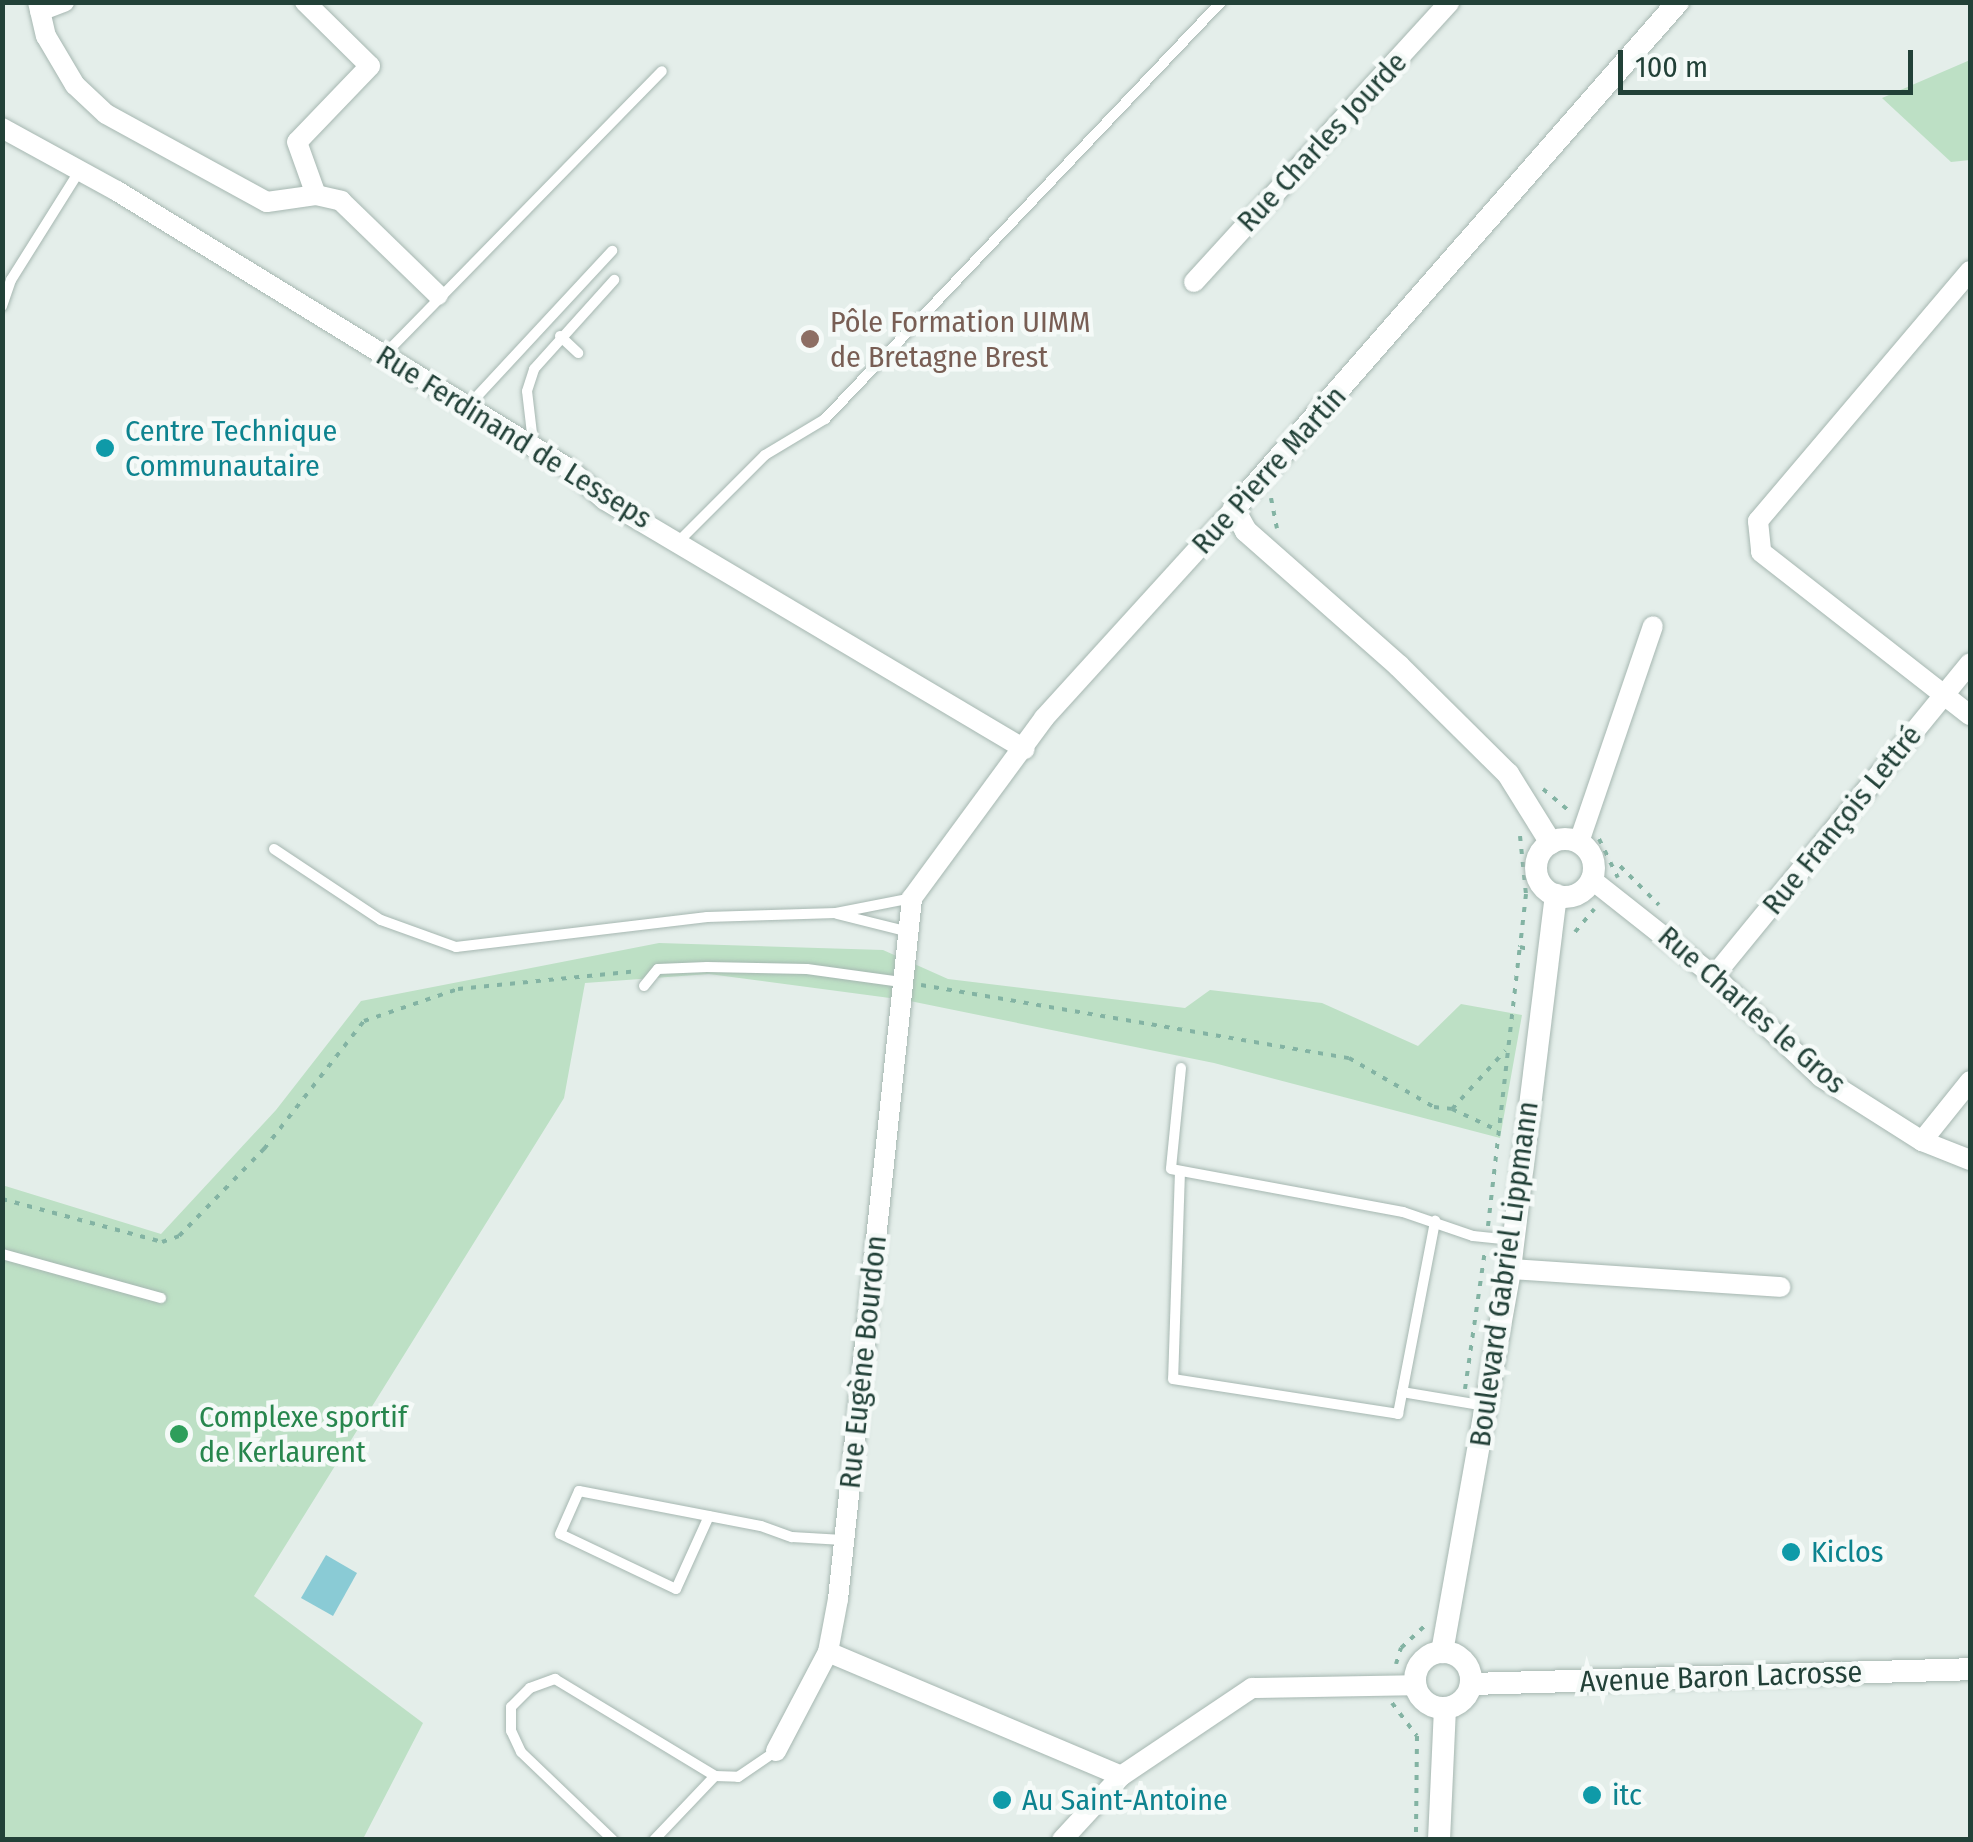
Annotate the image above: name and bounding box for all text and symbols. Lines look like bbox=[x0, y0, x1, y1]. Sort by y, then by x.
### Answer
scale bar bbox=[1623, 30, 1918, 92]
street label: Rue Charles Jourde bbox=[1230, 45, 1414, 239]
text: 100 m bbox=[1635, 49, 1708, 85]
place label: Pôle Formation UIMM de Bretagne Brest bbox=[830, 304, 1090, 374]
marker: Pôle Formation UIMM de Bretagne Brest bbox=[799, 328, 821, 350]
street label: Rue Ferdinand de Lesseps bbox=[370, 338, 658, 536]
street label: Rue Pierre Martin bbox=[1184, 379, 1354, 561]
place label: Centre Technique Communautaire bbox=[125, 413, 337, 484]
marker: Centre Technique Communautaire bbox=[94, 437, 116, 459]
street label: Rue François Lettré bbox=[1755, 718, 1929, 922]
street label: Rue Charles le Gros bbox=[1651, 919, 1853, 1101]
street label: Boulevard Gabriel Lippmann bbox=[1462, 1099, 1546, 1449]
street label: Rue Eugène Bourdon bbox=[832, 1234, 894, 1490]
place label: Complexe sportif de Kerlaurent bbox=[199, 1399, 407, 1470]
marker: Complexe sportif de Kerlaurent bbox=[168, 1423, 190, 1445]
place label: Kiclos bbox=[1811, 1534, 1884, 1570]
marker: Kiclos bbox=[1780, 1541, 1802, 1563]
street label: Avenue Baron Lacrosse bbox=[1579, 1654, 1863, 1700]
place label: itc bbox=[1612, 1777, 1642, 1813]
place label: Au Saint-Antoine bbox=[1022, 1782, 1228, 1818]
marker: itc bbox=[1581, 1784, 1603, 1806]
marker: Au Saint-Antoine bbox=[991, 1789, 1013, 1811]

